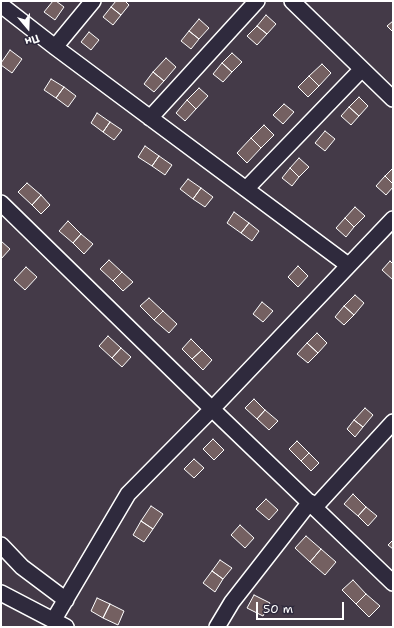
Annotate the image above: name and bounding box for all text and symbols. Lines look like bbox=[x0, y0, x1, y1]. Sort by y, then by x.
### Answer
north arrow bbox=[8, 8, 48, 48]
text: Пн bbox=[23, 30, 41, 49]
scale bar bbox=[258, 594, 346, 620]
text: 50 m bbox=[263, 601, 293, 617]

